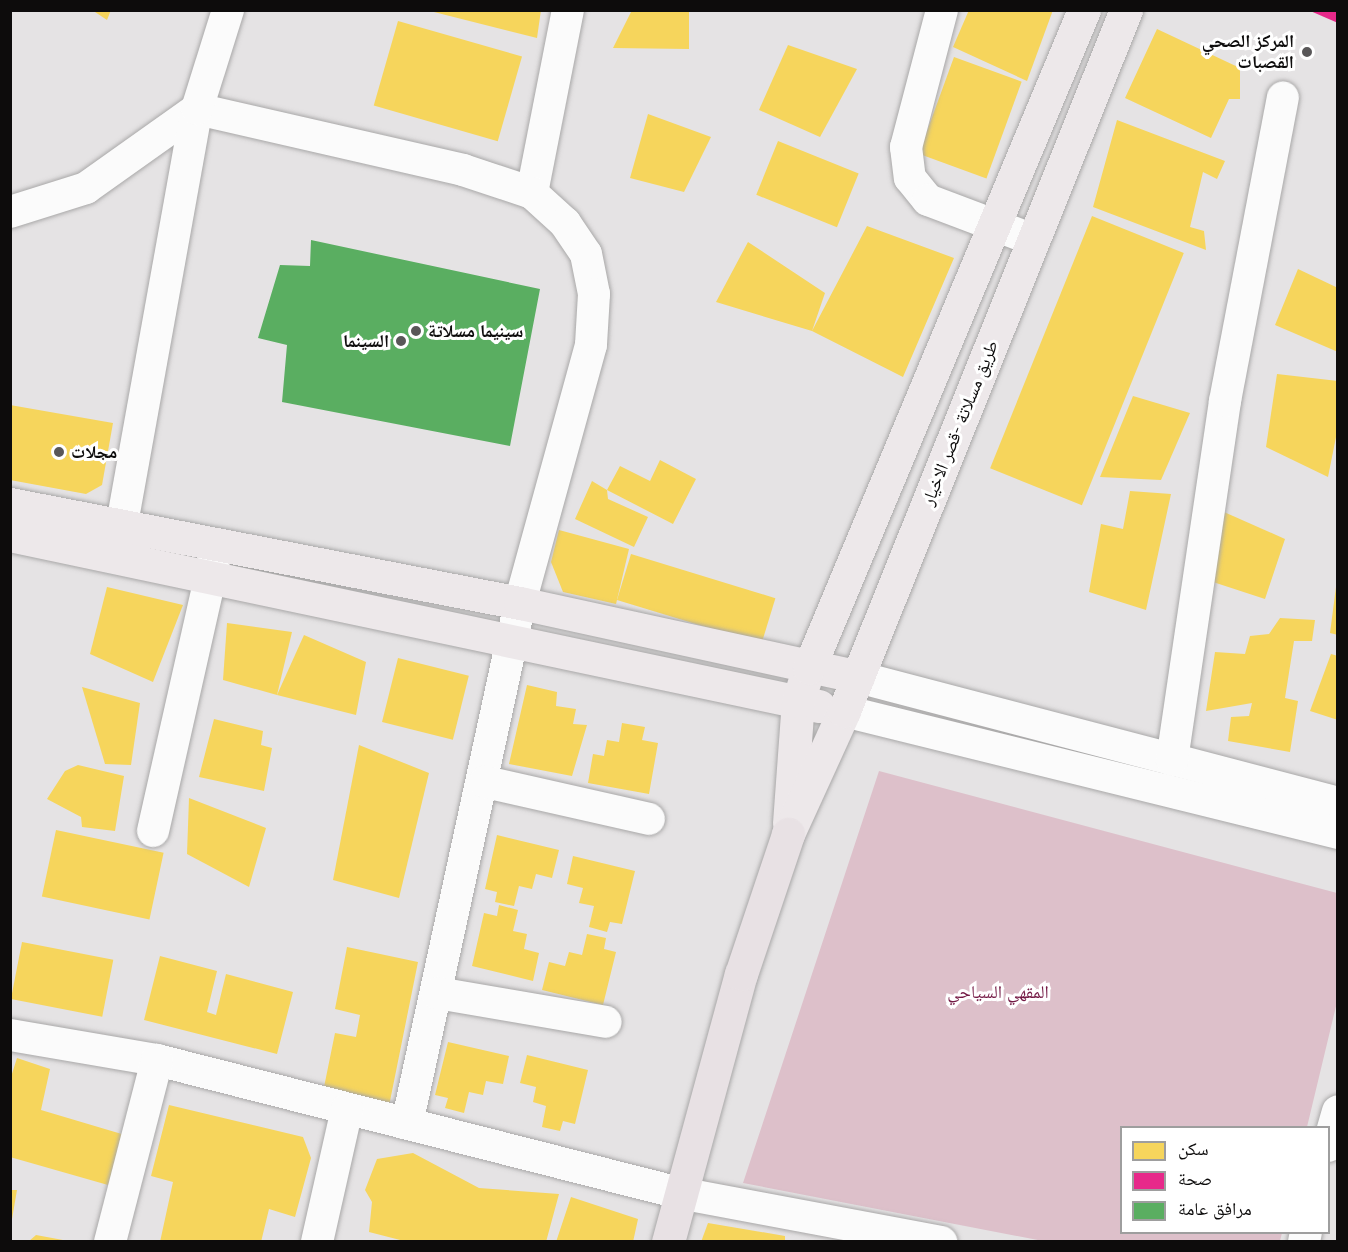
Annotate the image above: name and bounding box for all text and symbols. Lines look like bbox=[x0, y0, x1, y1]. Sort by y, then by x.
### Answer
place label: المركز الصحي القصبات bbox=[1202, 31, 1294, 74]
marker: المركز الصحي القصبات bbox=[1298, 43, 1316, 61]
place label: سينيما مسلاتة bbox=[428, 320, 523, 342]
marker: سينيما مسلاتة bbox=[409, 324, 423, 338]
place label: السينما bbox=[343, 330, 389, 352]
marker: السينما bbox=[394, 334, 408, 348]
street label: طريق مسلاتة -قصر الاخيار bbox=[917, 337, 1003, 509]
place label: مجلات bbox=[71, 441, 117, 463]
marker: مجلات bbox=[52, 445, 66, 459]
park label: المقهي السياحي bbox=[947, 981, 1049, 1003]
legend bbox=[1120, 1126, 1330, 1234]
text: سكن bbox=[1178, 1137, 1209, 1160]
text: صحة bbox=[1178, 1167, 1212, 1190]
text: مرافق عامة bbox=[1178, 1197, 1252, 1220]

